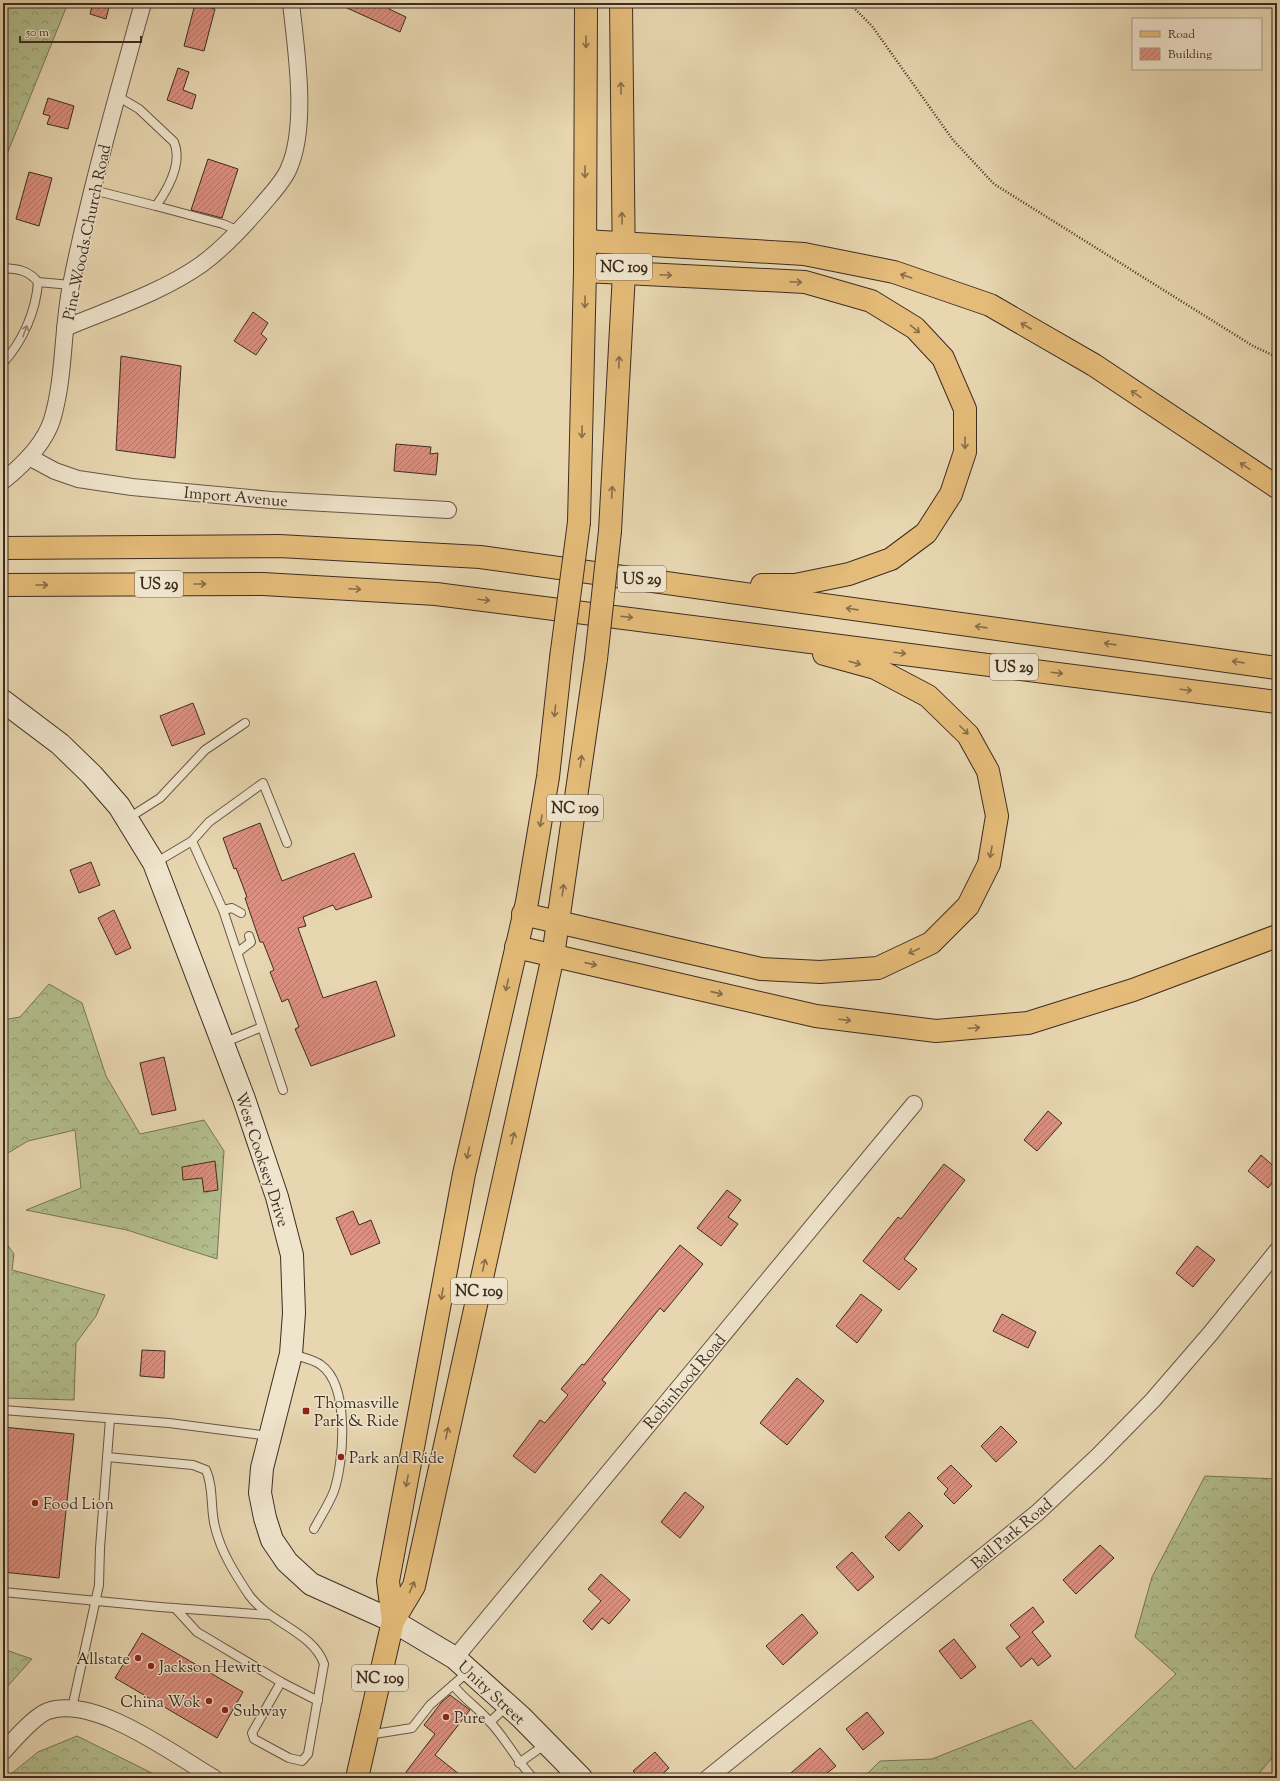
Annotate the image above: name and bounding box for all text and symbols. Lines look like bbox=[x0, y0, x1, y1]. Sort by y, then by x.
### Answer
scale bar bbox=[20, 18, 141, 44]
legend bbox=[1132, 18, 1262, 70]
text: 50 m bbox=[25, 24, 49, 42]
text: Road bbox=[1168, 26, 1195, 44]
one-way arrow bbox=[582, 35, 590, 48]
text: Building bbox=[1168, 46, 1212, 64]
one-way arrow bbox=[617, 82, 625, 95]
street label: Pine Woods Church Road bbox=[59, 142, 118, 323]
one-way arrow bbox=[582, 165, 589, 178]
one-way arrow bbox=[618, 212, 626, 225]
road number: NC 109 bbox=[596, 254, 652, 280]
one-way arrow bbox=[659, 271, 672, 279]
one-way arrow bbox=[900, 272, 913, 279]
one-way arrow bbox=[789, 278, 802, 285]
one-way arrow bbox=[581, 295, 588, 308]
one-way arrow bbox=[1020, 321, 1032, 329]
one-way arrow bbox=[21, 325, 29, 337]
one-way arrow bbox=[910, 325, 920, 334]
one-way arrow bbox=[616, 356, 623, 369]
one-way arrow bbox=[1131, 389, 1142, 398]
one-way arrow bbox=[578, 425, 585, 438]
one-way arrow bbox=[961, 436, 969, 449]
one-way arrow bbox=[1239, 462, 1250, 470]
street label: Import Avenue bbox=[183, 482, 289, 514]
one-way arrow bbox=[608, 486, 616, 499]
road number: US 29 bbox=[618, 566, 666, 592]
road number: US 29 bbox=[135, 571, 183, 597]
one-way arrow bbox=[193, 580, 206, 588]
one-way arrow bbox=[35, 581, 48, 589]
one-way arrow bbox=[348, 586, 361, 593]
one-way arrow bbox=[477, 596, 490, 604]
one-way arrow bbox=[846, 605, 859, 613]
one-way arrow bbox=[620, 613, 633, 621]
one-way arrow bbox=[975, 623, 988, 630]
one-way arrow bbox=[1104, 640, 1117, 648]
one-way arrow bbox=[893, 649, 906, 657]
road number: US 29 bbox=[990, 654, 1038, 680]
one-way arrow bbox=[1232, 658, 1245, 666]
one-way arrow bbox=[848, 660, 861, 667]
one-way arrow bbox=[1050, 669, 1063, 677]
one-way arrow bbox=[1179, 686, 1192, 694]
one-way arrow bbox=[552, 704, 559, 717]
one-way arrow bbox=[958, 725, 968, 735]
one-way arrow bbox=[577, 755, 585, 768]
road number: NC 109 bbox=[547, 795, 603, 821]
one-way arrow bbox=[536, 814, 544, 827]
one-way arrow bbox=[987, 845, 995, 858]
one-way arrow bbox=[559, 883, 567, 896]
one-way arrow bbox=[909, 948, 921, 955]
one-way arrow bbox=[584, 961, 597, 969]
one-way arrow bbox=[503, 979, 511, 992]
one-way arrow bbox=[710, 990, 723, 998]
one-way arrow bbox=[838, 1016, 851, 1024]
one-way arrow bbox=[967, 1024, 980, 1032]
street label: West Cooksey Drive bbox=[228, 1089, 293, 1230]
one-way arrow bbox=[509, 1132, 517, 1145]
one-way arrow bbox=[464, 1146, 472, 1159]
one-way arrow bbox=[481, 1259, 489, 1272]
road number: NC 109 bbox=[451, 1278, 507, 1304]
one-way arrow bbox=[438, 1288, 446, 1301]
street label: Robinhood Road bbox=[639, 1330, 732, 1435]
place label: Thomasville Park & Ride bbox=[314, 1393, 399, 1434]
marker: Thomasville Park & Ride bbox=[301, 1406, 311, 1416]
one-way arrow bbox=[444, 1427, 452, 1440]
place label: Park and Ride bbox=[349, 1448, 444, 1471]
marker: Park and Ride bbox=[336, 1452, 346, 1462]
one-way arrow bbox=[403, 1474, 411, 1487]
place label: Food Lion bbox=[43, 1494, 114, 1517]
street label: Ball Park Road bbox=[967, 1494, 1058, 1576]
marker: Food Lion bbox=[30, 1498, 40, 1508]
one-way arrow bbox=[409, 1581, 416, 1593]
place label: Allstate bbox=[76, 1649, 130, 1672]
marker: Allstate bbox=[133, 1653, 143, 1663]
street label: Unity Street bbox=[451, 1656, 530, 1732]
place label: Jackson Hewitt bbox=[158, 1657, 262, 1680]
marker: Jackson Hewitt bbox=[146, 1661, 156, 1671]
road number: NC 109 bbox=[352, 1665, 408, 1691]
place label: China Wok bbox=[120, 1692, 201, 1715]
marker: China Wok bbox=[204, 1696, 214, 1706]
place label: Subway bbox=[233, 1701, 287, 1724]
marker: Subway bbox=[220, 1705, 230, 1715]
place label: Pure bbox=[454, 1708, 485, 1731]
marker: Pure bbox=[441, 1712, 451, 1722]

